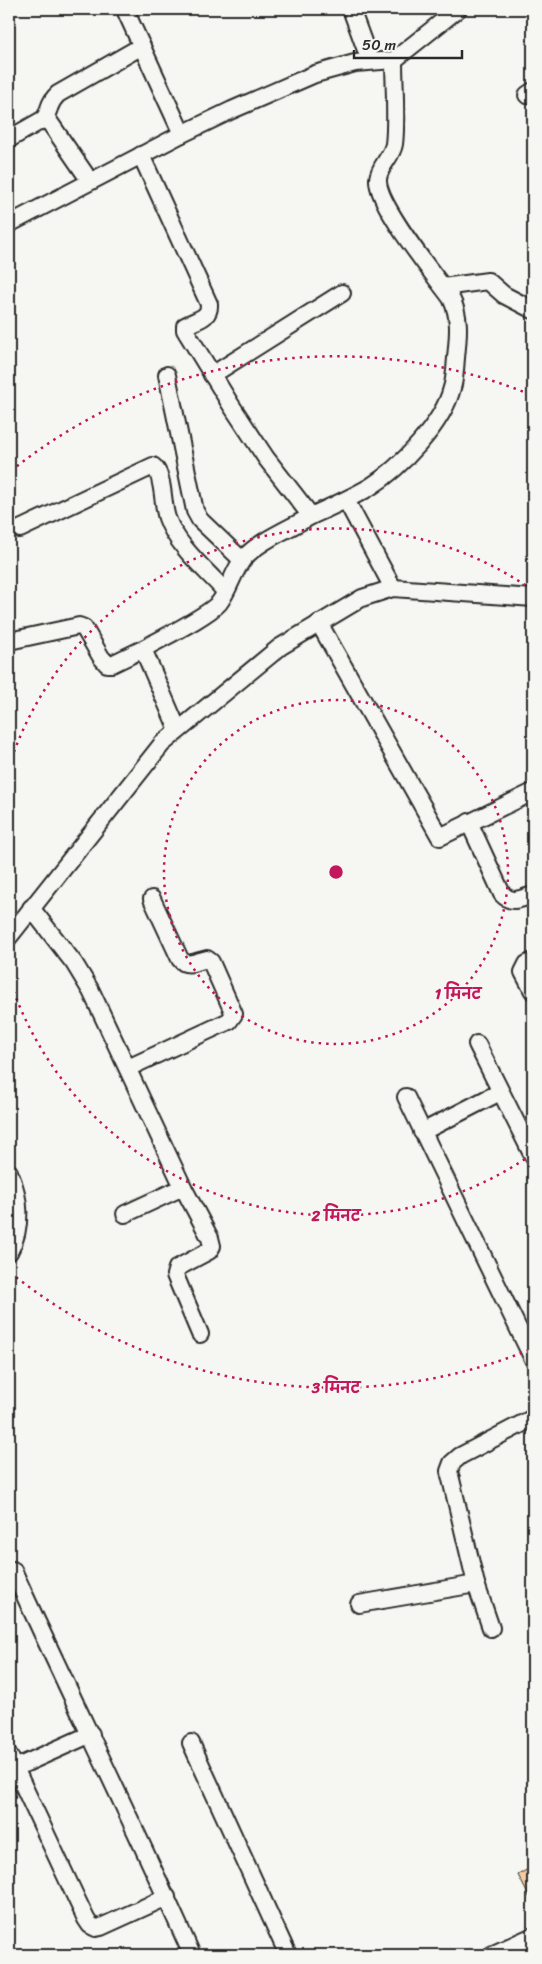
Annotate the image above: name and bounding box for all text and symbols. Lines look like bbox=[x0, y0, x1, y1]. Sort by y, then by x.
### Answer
scale bar bbox=[354, 28, 462, 60]
text: 50 m bbox=[362, 32, 397, 58]
centre of rings bbox=[327, 863, 345, 881]
text: 1 मिनट bbox=[435, 981, 483, 1007]
text: 2 मिनट bbox=[311, 1203, 362, 1229]
text: 3 मिनट bbox=[311, 1375, 361, 1401]

